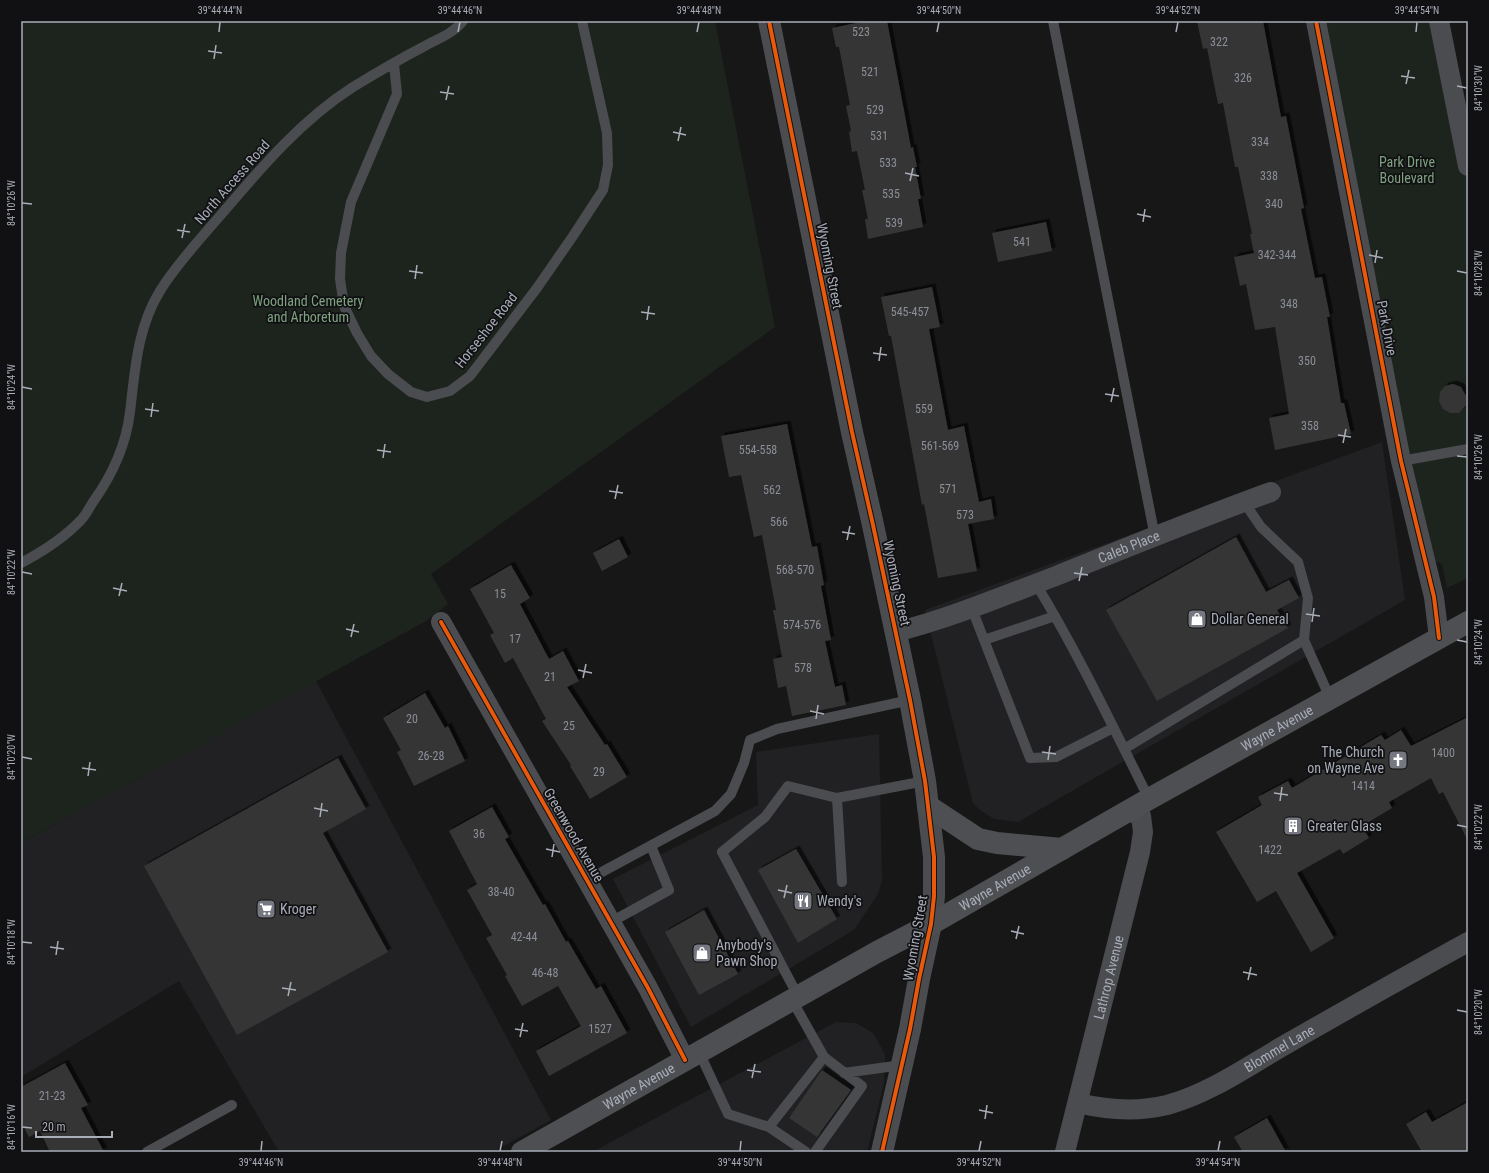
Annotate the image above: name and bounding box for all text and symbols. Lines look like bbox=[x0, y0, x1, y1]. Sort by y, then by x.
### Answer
text: 39°44'44"N bbox=[198, 5, 242, 16]
text: 39°44'46"N bbox=[438, 5, 482, 16]
text: 39°44'48"N bbox=[677, 5, 721, 16]
text: 39°44'50"N bbox=[917, 5, 961, 16]
text: 39°44'52"N bbox=[1156, 5, 1200, 16]
text: 39°44'54"N bbox=[1395, 5, 1439, 16]
house number: 523 bbox=[852, 25, 870, 39]
house number: 322 bbox=[1210, 35, 1228, 49]
house number: 521 bbox=[861, 65, 879, 79]
text: 84°10'30"W bbox=[1473, 65, 1484, 111]
house number: 326 bbox=[1234, 71, 1252, 85]
house number: 529 bbox=[866, 103, 884, 117]
house number: 531 bbox=[870, 129, 888, 143]
house number: 334 bbox=[1251, 135, 1269, 149]
street label: North Access Road bbox=[191, 137, 273, 227]
park label: Park Drive Boulevard bbox=[1379, 154, 1435, 186]
house number: 533 bbox=[879, 156, 897, 170]
house number: 338 bbox=[1260, 169, 1278, 183]
text: 84°10'26"W bbox=[6, 180, 17, 226]
house number: 535 bbox=[882, 187, 900, 201]
house number: 340 bbox=[1265, 197, 1283, 211]
house number: 539 bbox=[885, 216, 903, 230]
street label: Wyoming Street bbox=[814, 222, 846, 310]
house number: 541 bbox=[1013, 235, 1031, 249]
house number: 342-344 bbox=[1258, 248, 1296, 262]
text: 84°10'28"W bbox=[1473, 250, 1484, 296]
street label: Horseshoe Road bbox=[452, 289, 520, 371]
park label: Woodland Cemetery and Arboretum bbox=[253, 293, 364, 325]
house number: 348 bbox=[1280, 297, 1298, 311]
street label: Park Drive bbox=[1374, 299, 1400, 357]
house number: 545-457 bbox=[891, 305, 929, 319]
house number: 350 bbox=[1298, 354, 1316, 368]
text: 84°10'24"W bbox=[6, 364, 17, 410]
house number: 559 bbox=[915, 402, 933, 416]
house number: 358 bbox=[1301, 419, 1319, 433]
text: 84°10'26"W bbox=[1473, 434, 1484, 480]
house number: 561-569 bbox=[921, 439, 959, 453]
house number: 554-558 bbox=[739, 443, 777, 457]
house number: 571 bbox=[939, 482, 957, 496]
house number: 562 bbox=[763, 483, 781, 497]
house number: 573 bbox=[956, 508, 974, 522]
house number: 566 bbox=[770, 515, 788, 529]
street label: Caleb Place bbox=[1096, 527, 1162, 566]
street label: Wyoming Street bbox=[880, 539, 914, 627]
text: 84°10'22"W bbox=[6, 549, 17, 595]
house number: 568-570 bbox=[776, 563, 814, 577]
house number: 15 bbox=[494, 587, 506, 601]
shop icon: Dollar General bbox=[1186, 608, 1208, 630]
place label: Dollar General bbox=[1211, 611, 1289, 627]
house number: 574-576 bbox=[783, 618, 821, 632]
text: 84°10'24"W bbox=[1473, 619, 1484, 665]
house number: 17 bbox=[509, 632, 521, 646]
house number: 578 bbox=[794, 661, 812, 675]
house number: 21 bbox=[544, 670, 556, 684]
street label: Wayne Avenue bbox=[1238, 701, 1316, 754]
house number: 20 bbox=[406, 712, 418, 726]
house number: 25 bbox=[563, 719, 575, 733]
text: 84°10'20"W bbox=[6, 734, 17, 780]
place label: The Church on Wayne Ave bbox=[1307, 744, 1384, 776]
house number: 1400 bbox=[1431, 746, 1455, 760]
house number: 26-28 bbox=[418, 749, 444, 763]
church icon: The Church on Wayne Ave bbox=[1387, 749, 1409, 771]
house number: 29 bbox=[593, 765, 605, 779]
house number: 1414 bbox=[1351, 779, 1375, 793]
street label: Greenwood Avenue bbox=[541, 785, 608, 885]
text: 84°10'22"W bbox=[1473, 804, 1484, 850]
building icon: Greater Glass bbox=[1282, 815, 1304, 837]
place label: Greater Glass bbox=[1307, 818, 1382, 834]
house number: 36 bbox=[473, 827, 485, 841]
house number: 1422 bbox=[1258, 843, 1282, 857]
street label: Wayne Avenue bbox=[956, 860, 1034, 914]
house number: 38-40 bbox=[488, 885, 514, 899]
restaurant icon: Wendy's bbox=[792, 890, 814, 912]
place label: Wendy's bbox=[817, 893, 862, 909]
street label: Wyoming Street bbox=[900, 894, 930, 982]
supermarket icon: Kroger bbox=[255, 898, 277, 920]
place label: Kroger bbox=[280, 901, 317, 917]
text: 84°10'18"W bbox=[6, 919, 17, 965]
house number: 42-44 bbox=[511, 930, 537, 944]
street label: Lathrop Avenue bbox=[1090, 933, 1127, 1021]
place label: Anybody's Pawn Shop bbox=[716, 937, 778, 969]
shop icon: Anybody's Pawn Shop bbox=[691, 942, 713, 964]
house number: 46-48 bbox=[532, 966, 558, 980]
text: 84°10'20"W bbox=[1473, 989, 1484, 1035]
house number: 1527 bbox=[588, 1022, 612, 1036]
street label: Blommel Lane bbox=[1241, 1022, 1318, 1075]
street label: Wayne Avenue bbox=[600, 1059, 678, 1113]
house number: 21-23 bbox=[39, 1089, 65, 1103]
text: 84°10'16"W bbox=[6, 1104, 17, 1150]
scale bar bbox=[36, 1113, 112, 1139]
text: 20 m bbox=[42, 1120, 66, 1134]
text: 39°44'46"N bbox=[239, 1157, 283, 1168]
text: 39°44'48"N bbox=[478, 1157, 522, 1168]
text: 39°44'50"N bbox=[718, 1157, 762, 1168]
text: 39°44'52"N bbox=[957, 1157, 1001, 1168]
text: 39°44'54"N bbox=[1196, 1157, 1240, 1168]

